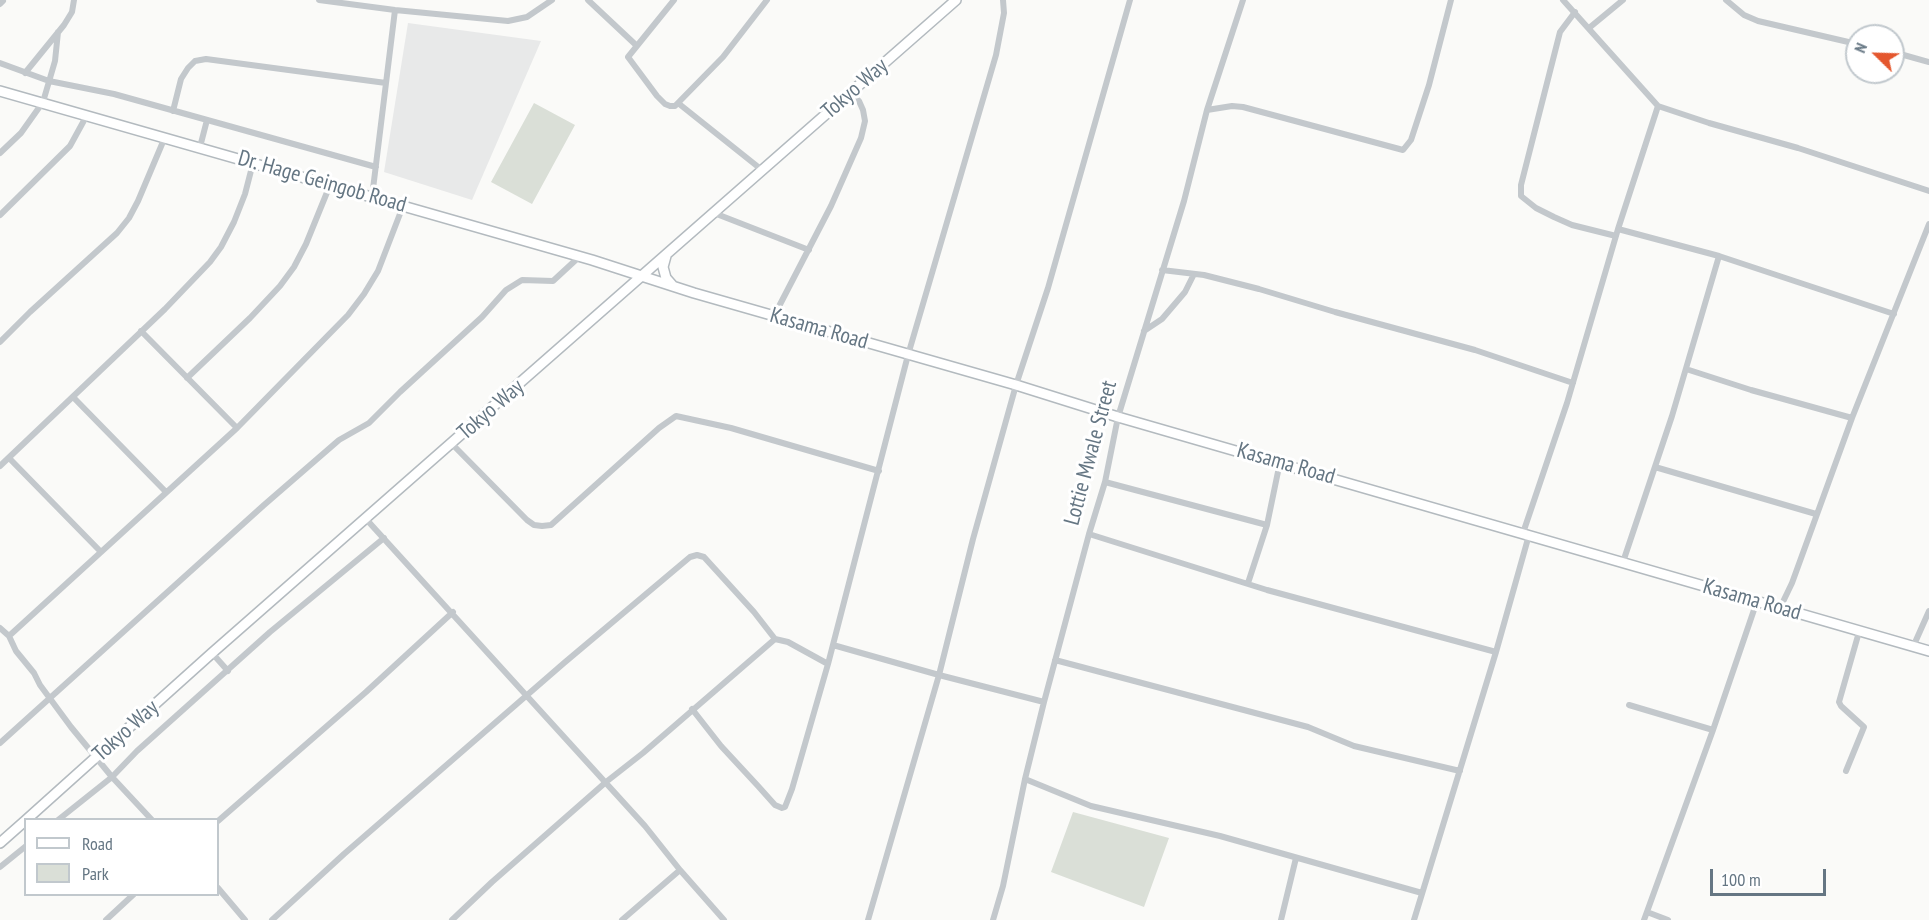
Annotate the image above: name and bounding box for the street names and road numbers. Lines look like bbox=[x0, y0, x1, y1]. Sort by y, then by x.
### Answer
street label: Tokyo Way bbox=[816, 53, 894, 125]
street label: Dr. Hage Geingob Road bbox=[235, 145, 409, 219]
street label: Kasama Road bbox=[767, 302, 871, 356]
street label: Tokyo Way bbox=[452, 374, 530, 446]
street label: Lottie Mwale Street bbox=[1059, 378, 1123, 528]
street label: Kasama Road bbox=[1234, 437, 1338, 491]
street label: Kasama Road bbox=[1700, 573, 1804, 627]
street label: Tokyo Way bbox=[88, 695, 164, 767]

